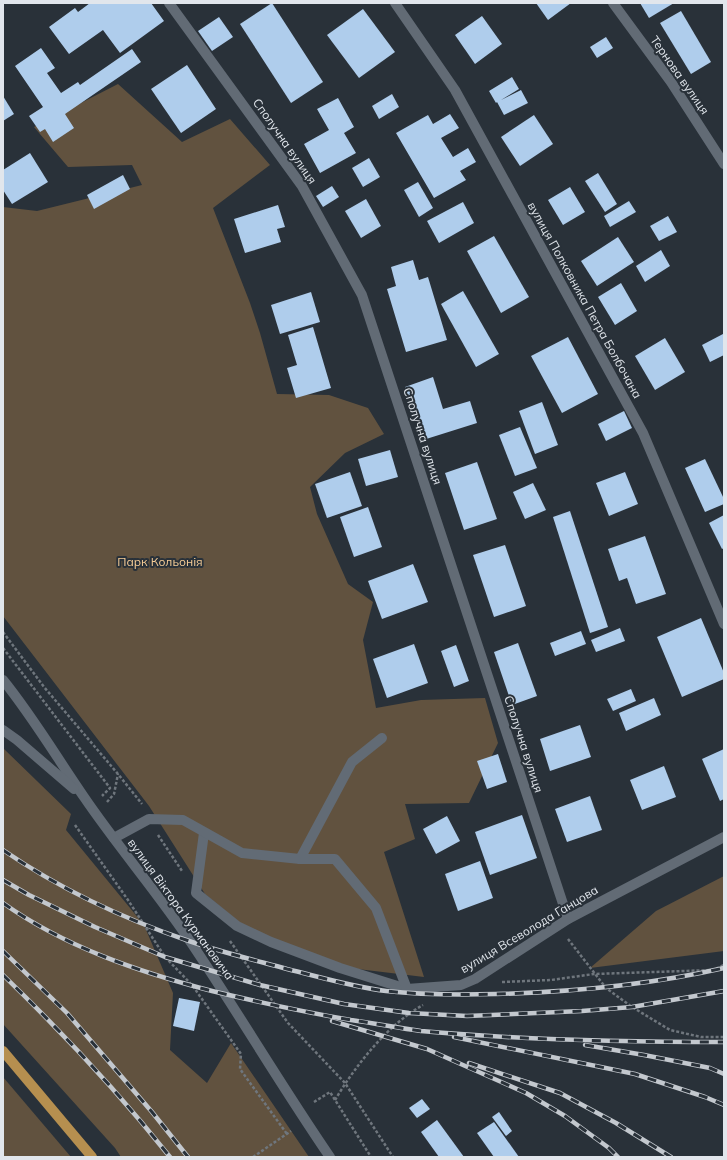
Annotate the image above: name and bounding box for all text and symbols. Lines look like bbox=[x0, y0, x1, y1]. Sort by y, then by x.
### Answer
street label: Тернова вулиця bbox=[647, 33, 713, 117]
street label: Сполучна вулиця bbox=[250, 95, 320, 187]
street label: вулиця Полковника Петра Болбочана bbox=[525, 199, 645, 401]
street label: Сполучна вулиця bbox=[400, 386, 446, 486]
park label: Парк Кольонія bbox=[117, 554, 203, 569]
street label: Сполучна вулиця bbox=[501, 694, 547, 794]
street label: вулиця Віктора Курмановича bbox=[125, 836, 237, 982]
street label: вулиця Всеволода Ганцова bbox=[457, 882, 601, 976]

